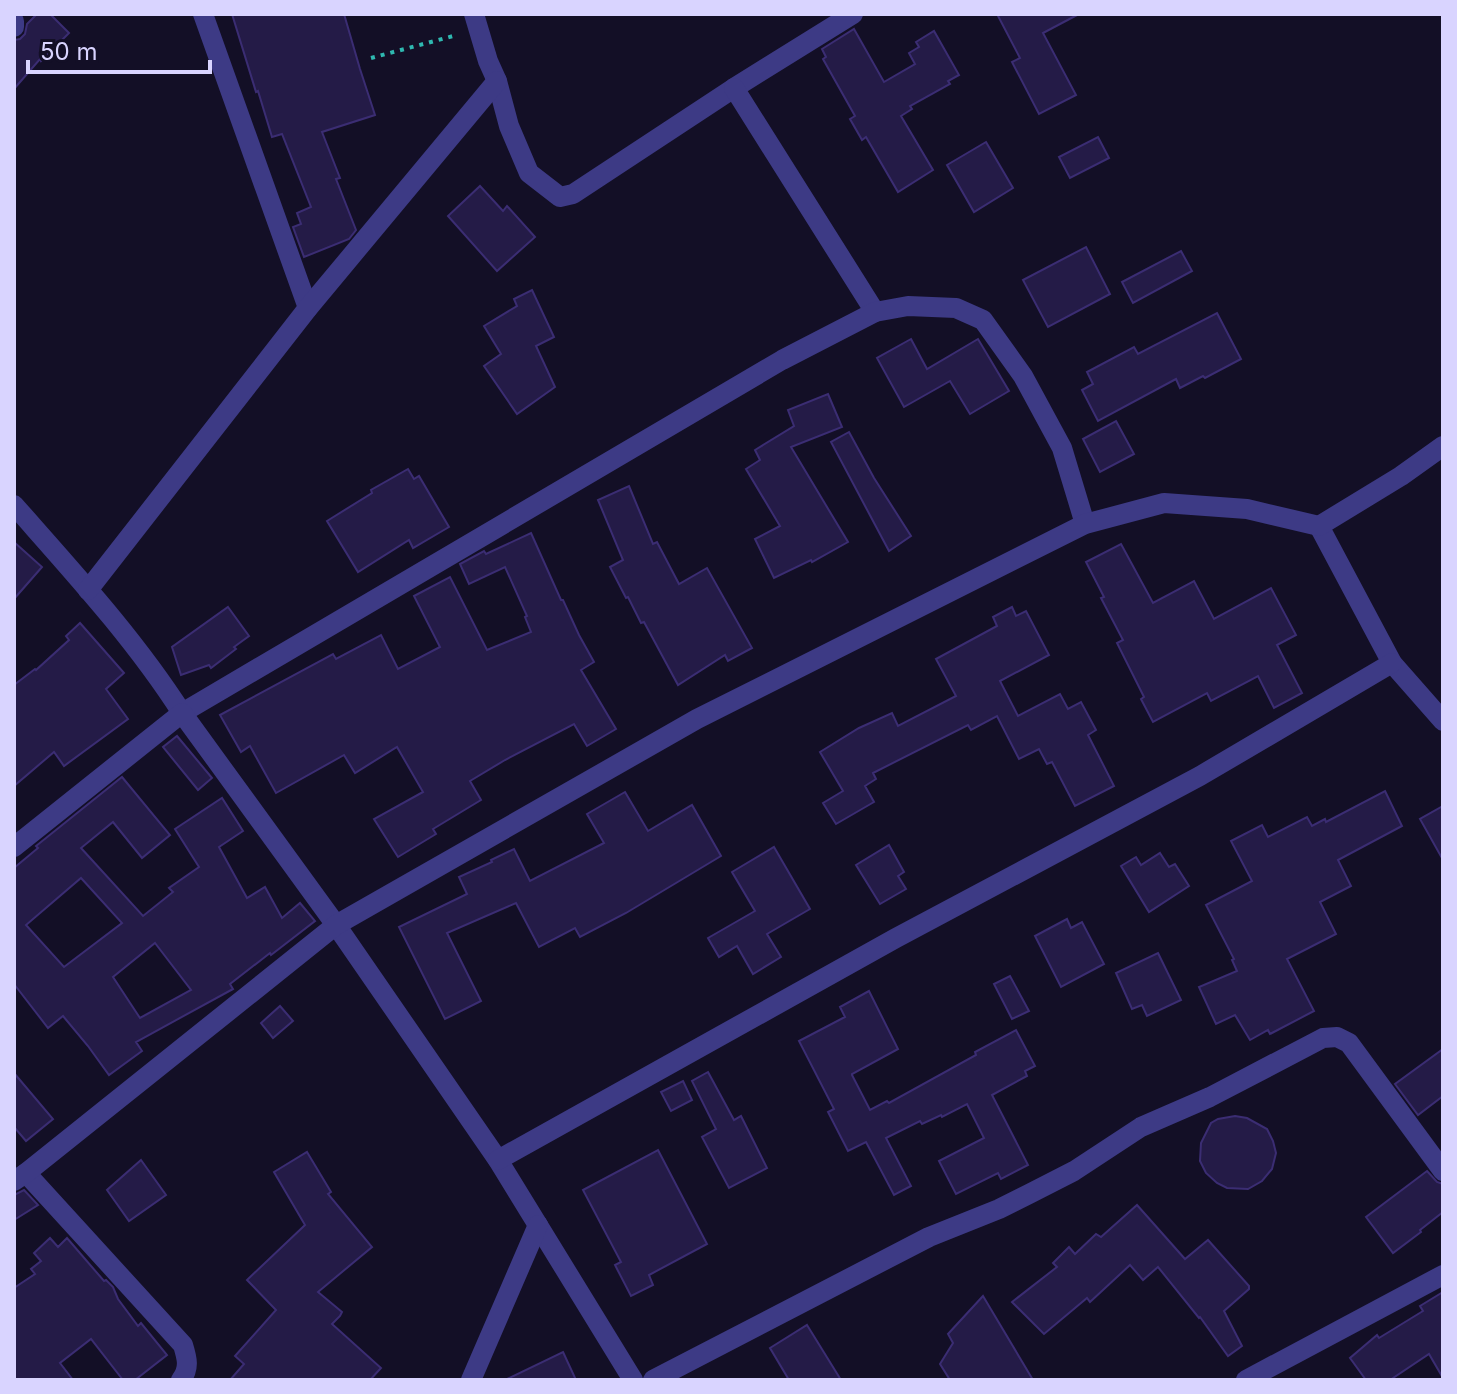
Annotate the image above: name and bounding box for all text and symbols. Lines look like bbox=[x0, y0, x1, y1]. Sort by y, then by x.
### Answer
scale bar bbox=[28, 24, 210, 74]
text: 50 m bbox=[40, 37, 98, 66]

